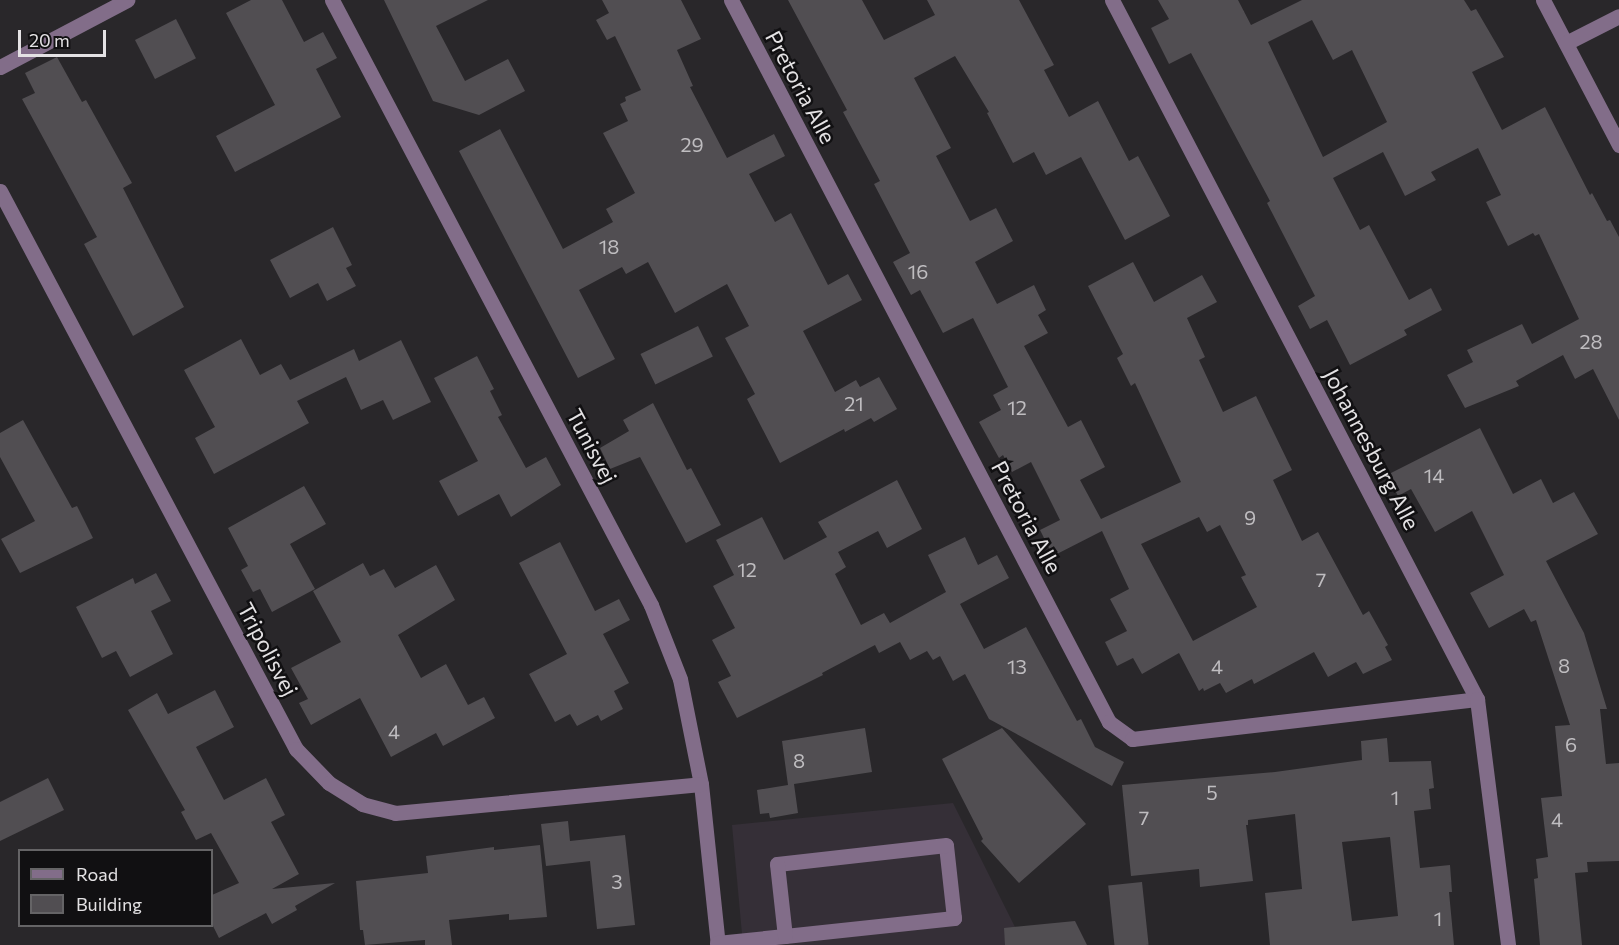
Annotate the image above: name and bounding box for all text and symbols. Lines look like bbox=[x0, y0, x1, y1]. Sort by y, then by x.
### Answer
scale bar bbox=[21, 18, 110, 56]
street label: Pretoria Alle bbox=[760, 26, 842, 148]
text: 20 m bbox=[29, 29, 70, 51]
house number: 29 bbox=[680, 132, 704, 156]
house number: 18 bbox=[599, 234, 619, 258]
house number: 16 bbox=[908, 259, 928, 283]
house number: 28 bbox=[1579, 329, 1603, 353]
street label: Johannesburg Alle bbox=[1318, 364, 1426, 534]
house number: 21 bbox=[844, 391, 864, 415]
house number: 12 bbox=[1007, 395, 1027, 419]
street label: Tunisvej bbox=[561, 404, 623, 488]
street label: Pretoria Alle bbox=[986, 456, 1068, 578]
house number: 14 bbox=[1424, 463, 1444, 487]
house number: 9 bbox=[1244, 505, 1256, 529]
house number: 12 bbox=[737, 557, 757, 581]
house number: 7 bbox=[1316, 567, 1326, 591]
street label: Tripolisvej bbox=[232, 598, 304, 700]
house number: 8 bbox=[1558, 653, 1570, 677]
house number: 13 bbox=[1007, 654, 1027, 678]
house number: 4 bbox=[1211, 654, 1223, 678]
house number: 4 bbox=[388, 719, 400, 743]
house number: 6 bbox=[1565, 732, 1577, 756]
house number: 8 bbox=[793, 748, 805, 772]
house number: 5 bbox=[1206, 780, 1218, 804]
house number: 1 bbox=[1391, 785, 1399, 809]
house number: 7 bbox=[1139, 805, 1149, 829]
house number: 4 bbox=[1551, 807, 1563, 831]
legend bbox=[18, 849, 213, 927]
text: Road bbox=[76, 863, 118, 885]
house number: 3 bbox=[611, 869, 623, 893]
text: Building bbox=[76, 893, 142, 915]
house number: 1 bbox=[1434, 906, 1442, 930]

